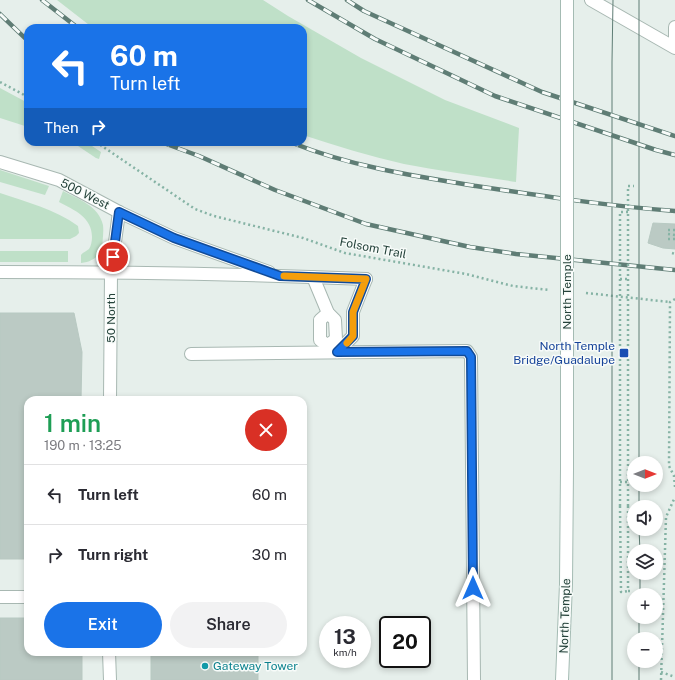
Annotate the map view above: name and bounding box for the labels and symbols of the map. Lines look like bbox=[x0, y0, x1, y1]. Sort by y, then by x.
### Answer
street label: 500 West bbox=[58, 176, 112, 212]
street label: Folsom Trail bbox=[338, 235, 408, 261]
pin bbox=[96, 240, 130, 274]
street label: North Temple bbox=[560, 254, 574, 330]
street label: 50 North bbox=[104, 293, 118, 343]
place label: North Temple Bridge/Guadalupe bbox=[513, 339, 615, 367]
marker: North Temple Bridge/Guadalupe bbox=[618, 347, 630, 359]
north arrow bbox=[627, 456, 663, 492]
position arrow bbox=[452, 567, 494, 609]
street label: North Temple bbox=[557, 578, 573, 654]
speed limit sign: 20 bbox=[379, 616, 431, 668]
place label: Gateway Tower bbox=[213, 659, 298, 673]
marker: Gateway Tower bbox=[200, 661, 210, 671]

